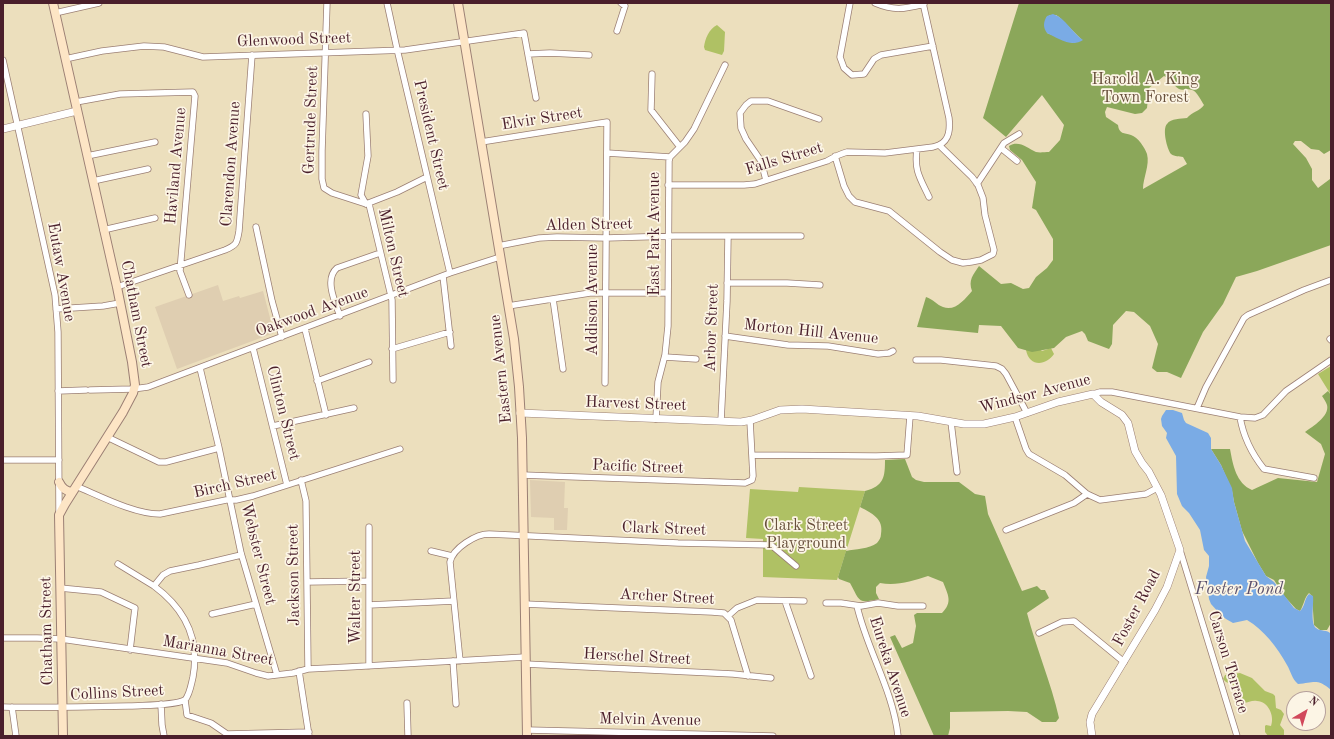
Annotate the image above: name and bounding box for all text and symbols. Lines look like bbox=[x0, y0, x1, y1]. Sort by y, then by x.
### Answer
street label: Glenwood Street bbox=[236, 28, 352, 52]
street label: Gertrude Street bbox=[300, 65, 322, 175]
park label: Harold A. King Town Forest bbox=[1091, 70, 1199, 108]
street label: President Street bbox=[409, 78, 453, 192]
street label: Clarendon Avenue bbox=[217, 101, 245, 227]
street label: Elvir Street bbox=[500, 103, 584, 135]
street label: Haviland Avenue bbox=[161, 107, 191, 225]
street label: Falls Street bbox=[743, 138, 825, 180]
street label: East Park Avenue bbox=[645, 172, 665, 296]
street label: Milton Street bbox=[373, 206, 413, 300]
street label: Alden Street bbox=[545, 215, 633, 235]
street label: Eutaw Avenue bbox=[43, 221, 79, 323]
street label: Addison Avenue bbox=[583, 244, 603, 356]
street label: Chatham Street bbox=[116, 259, 156, 369]
street label: Oakwood Avenue bbox=[253, 283, 371, 341]
street label: Arbor Street bbox=[701, 284, 723, 372]
street label: Eastern Avenue bbox=[486, 314, 516, 424]
street label: Morton Hill Avenue bbox=[743, 315, 879, 349]
street label: Clinton Street bbox=[262, 364, 304, 462]
street label: Windsor Avenue bbox=[977, 370, 1093, 418]
street label: Harvest Street bbox=[585, 393, 687, 415]
street label: Pacific Street bbox=[592, 456, 684, 478]
street label: Birch Street bbox=[192, 465, 278, 503]
street label: Webster Street bbox=[236, 501, 280, 607]
park label: Clark Street Playground bbox=[764, 516, 848, 554]
street label: Clark Street bbox=[621, 518, 707, 540]
street label: Jackson Street bbox=[284, 524, 304, 626]
street label: Walter Street bbox=[346, 550, 366, 644]
street label: Foster Road bbox=[1109, 566, 1165, 650]
street label: Chatham Street bbox=[36, 576, 58, 686]
water label: Foster Pond bbox=[1195, 580, 1283, 600]
street label: Archer Street bbox=[619, 585, 715, 609]
street label: Carson Terrace bbox=[1203, 608, 1253, 716]
street label: Eureka Avenue bbox=[865, 614, 915, 720]
street label: Marianna Street bbox=[161, 632, 275, 670]
street label: Herschel Street bbox=[583, 645, 691, 669]
street label: Collins Street bbox=[70, 681, 164, 705]
north arrow bbox=[1286, 691, 1326, 731]
text: N bbox=[1306, 695, 1320, 709]
street label: Melvin Avenue bbox=[599, 710, 701, 730]

